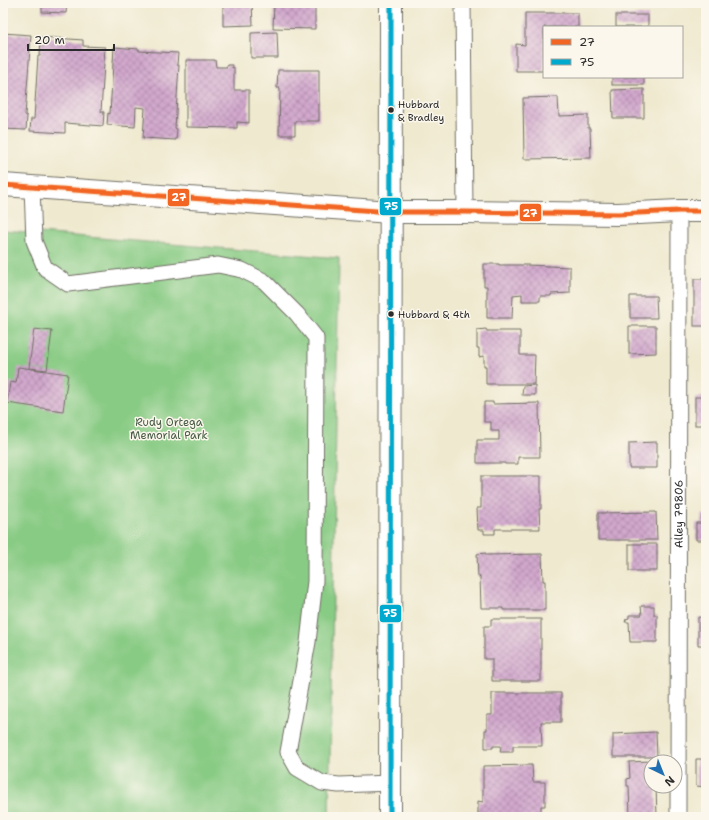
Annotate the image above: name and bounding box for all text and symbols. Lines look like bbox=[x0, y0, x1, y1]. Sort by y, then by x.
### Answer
scale bar bbox=[28, 26, 114, 52]
legend bbox=[543, 26, 683, 78]
text: 20 m bbox=[34, 32, 65, 48]
text: 27 bbox=[579, 34, 595, 50]
text: 75 bbox=[579, 54, 594, 70]
place label: Hubbard & Bradley bbox=[398, 98, 444, 124]
marker: Hubbard & Bradley bbox=[386, 105, 396, 115]
line badge: 27 bbox=[167, 188, 190, 207]
text: 27 bbox=[172, 190, 187, 205]
line badge: 75 bbox=[379, 197, 402, 216]
text: 75 bbox=[384, 199, 398, 214]
line badge: 27 bbox=[519, 203, 542, 222]
text: 27 bbox=[523, 206, 538, 221]
place label: Hubbard & 4th bbox=[398, 308, 470, 321]
marker: Hubbard & 4th bbox=[386, 309, 396, 319]
park label: Rudy Ortega Memorial Park bbox=[130, 415, 208, 443]
street label: Alley 79806 bbox=[671, 480, 687, 548]
line badge: 75 bbox=[379, 604, 402, 623]
text: 75 bbox=[383, 606, 397, 621]
north arrow bbox=[643, 754, 683, 794]
text: N bbox=[661, 772, 678, 790]

